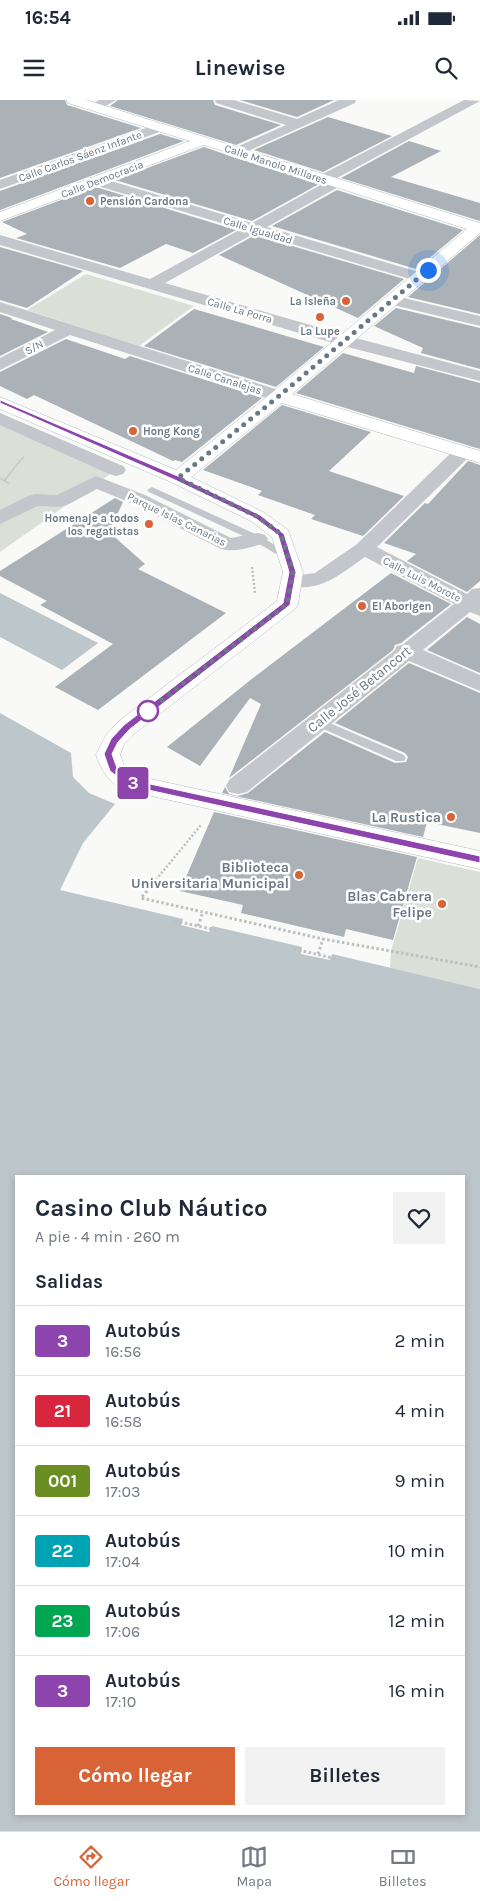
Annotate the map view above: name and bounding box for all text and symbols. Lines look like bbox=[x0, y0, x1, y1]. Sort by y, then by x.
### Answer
text: 16:54 bbox=[25, 7, 71, 29]
icon: menu bbox=[20, 54, 48, 82]
icon: search bbox=[432, 54, 460, 82]
text: Linewise bbox=[195, 55, 285, 81]
street label: Calle Carlos Sáenz Infante bbox=[17, 128, 144, 185]
street label: Calle Manolo Millares bbox=[223, 142, 329, 187]
street label: Calle Democracia bbox=[59, 158, 145, 201]
marker: Pensión Cardona bbox=[84, 195, 96, 207]
place label: Pensión Cardona bbox=[100, 195, 188, 208]
street label: Calle Igualdad bbox=[222, 214, 294, 247]
your location bbox=[416, 258, 441, 283]
street label: Calle La Porra bbox=[206, 295, 274, 326]
place label: La Isleña bbox=[290, 295, 336, 308]
marker: La Isleña bbox=[340, 295, 352, 307]
marker: La Lupe bbox=[314, 311, 326, 323]
place label: La Lupe bbox=[300, 325, 340, 338]
street label: S/N bbox=[23, 337, 46, 358]
street label: Calle Canalejas bbox=[186, 361, 264, 398]
marker: Hong Kong bbox=[127, 425, 139, 437]
place label: Hong Kong bbox=[143, 425, 200, 438]
street label: Parque Islas Canarias bbox=[125, 490, 229, 549]
place label: Homenaje a todos los regatistas bbox=[45, 512, 139, 538]
marker: Homenaje a todos los regatistas bbox=[143, 518, 155, 530]
street label: Calle Luis Morote bbox=[381, 554, 463, 605]
marker: El Aborigen bbox=[356, 600, 368, 612]
place label: El Aborigen bbox=[372, 600, 431, 613]
street label: Calle José Betancort bbox=[304, 642, 415, 736]
unlabelled marker bbox=[137, 700, 159, 722]
line badge: 3 bbox=[117, 767, 149, 799]
text: 3 bbox=[127, 772, 139, 794]
place label: La Rustica bbox=[371, 809, 441, 826]
marker: La Rustica bbox=[445, 811, 457, 823]
place label: Biblioteca Universitaria Municipal bbox=[131, 859, 289, 892]
marker: Biblioteca Universitaria Municipal bbox=[293, 869, 305, 881]
place label: Blas Cabrera Felipe bbox=[347, 888, 432, 921]
marker: Blas Cabrera Felipe bbox=[436, 898, 448, 910]
button: heart bbox=[393, 1192, 445, 1244]
text: Casino Club Náutico bbox=[35, 1194, 268, 1222]
text: A pie · 4 min · 260 m bbox=[35, 1227, 180, 1246]
text: Salidas bbox=[35, 1271, 103, 1293]
text: Autobús bbox=[105, 1320, 181, 1342]
text: 3 bbox=[57, 1330, 68, 1352]
text: 2 min bbox=[395, 1330, 445, 1352]
text: 16:56 bbox=[105, 1342, 141, 1361]
text: Autobús bbox=[105, 1390, 181, 1412]
text: 21 bbox=[54, 1400, 71, 1422]
text: 4 min bbox=[395, 1400, 445, 1422]
text: 16:58 bbox=[105, 1412, 142, 1431]
text: Autobús bbox=[105, 1460, 181, 1482]
text: 001 bbox=[48, 1470, 77, 1492]
text: 9 min bbox=[395, 1470, 445, 1492]
text: 17:03 bbox=[105, 1482, 140, 1501]
text: Autobús bbox=[105, 1530, 181, 1552]
text: 22 bbox=[52, 1540, 73, 1562]
text: 10 min bbox=[388, 1540, 445, 1562]
text: 17:04 bbox=[105, 1552, 140, 1571]
text: Autobús bbox=[105, 1600, 181, 1622]
text: 23 bbox=[51, 1610, 74, 1632]
text: 12 min bbox=[388, 1610, 445, 1632]
text: 17:06 bbox=[105, 1622, 140, 1641]
text: Autobús bbox=[105, 1670, 181, 1692]
text: 3 bbox=[57, 1680, 68, 1702]
text: 16 min bbox=[388, 1680, 445, 1702]
text: 17:10 bbox=[105, 1692, 136, 1711]
button: Cómo llegar bbox=[35, 1747, 235, 1805]
button: Billetes bbox=[245, 1747, 445, 1805]
tab: Cómo llegar bbox=[53, 1843, 129, 1890]
tab: Mapa bbox=[236, 1843, 272, 1890]
tab: Billetes bbox=[379, 1843, 427, 1890]

